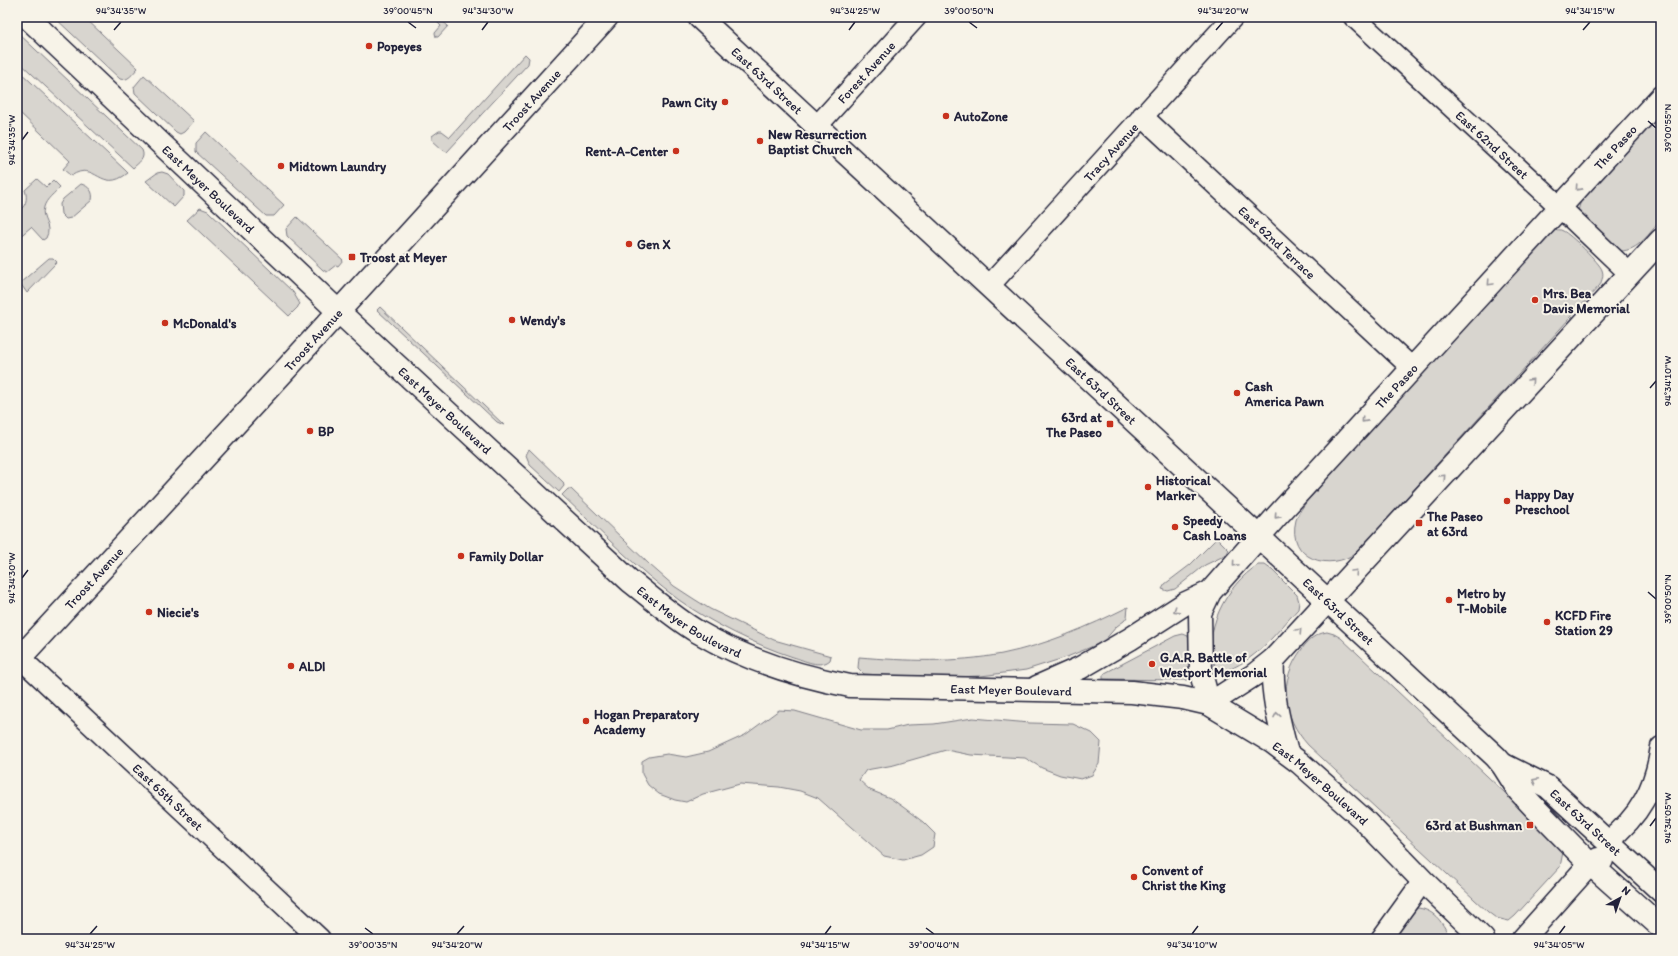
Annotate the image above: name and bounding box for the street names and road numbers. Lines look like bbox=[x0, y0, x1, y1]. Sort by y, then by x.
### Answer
street label: Forest Avenue bbox=[834, 38, 898, 106]
street label: East 63rd Street bbox=[728, 44, 806, 117]
street label: Troost Avenue bbox=[499, 66, 564, 135]
street label: East 62nd Street bbox=[1452, 108, 1531, 182]
street label: Tracy Avenue bbox=[1081, 120, 1141, 185]
street label: The Paseo bbox=[1591, 121, 1640, 173]
street label: East Meyer Boulevard bbox=[159, 142, 258, 236]
street label: East 62nd Terrace bbox=[1235, 203, 1319, 282]
street label: Troost Avenue bbox=[281, 306, 346, 374]
street label: East 63rd Street bbox=[1062, 354, 1140, 428]
street label: The Paseo bbox=[1372, 360, 1421, 412]
street label: East Meyer Boulevard bbox=[395, 364, 495, 457]
street label: Troost Avenue bbox=[62, 544, 126, 612]
street label: East 63rd Street bbox=[1300, 575, 1377, 648]
street label: East Meyer Boulevard bbox=[634, 583, 744, 661]
street label: East Meyer Boulevard bbox=[950, 681, 1072, 699]
street label: East Meyer Boulevard bbox=[1269, 738, 1372, 828]
street label: East 65th Street bbox=[129, 760, 206, 834]
street label: East 63rd Street bbox=[1547, 786, 1624, 859]

